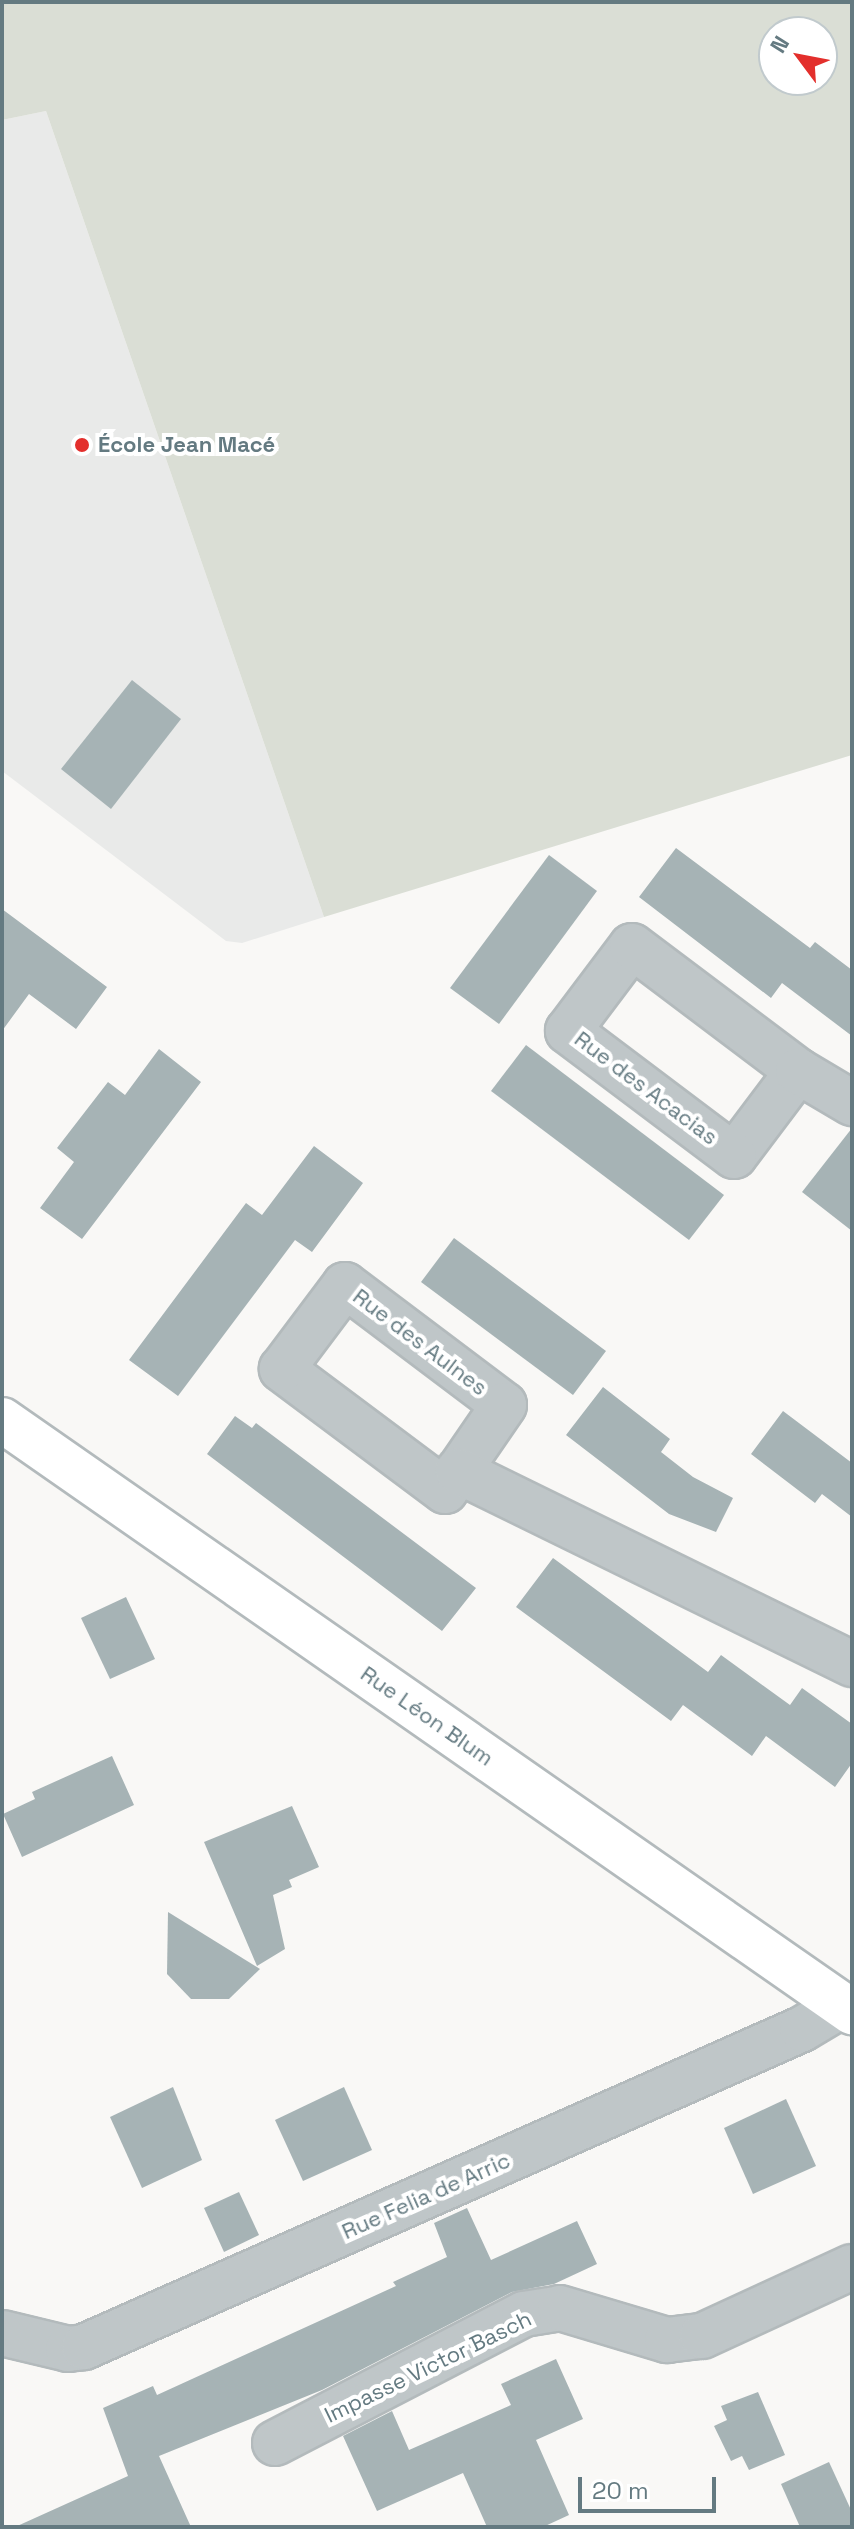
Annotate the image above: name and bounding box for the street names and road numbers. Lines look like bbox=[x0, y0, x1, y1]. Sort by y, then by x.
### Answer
street label: Rue des Acacias bbox=[569, 1026, 723, 1150]
street label: Rue des Aulnes bbox=[348, 1283, 492, 1401]
street label: Rue Léon Blum bbox=[356, 1660, 498, 1772]
street label: Rue Felia de Arric bbox=[338, 2147, 514, 2245]
street label: Impasse Victor Basch bbox=[320, 2305, 536, 2429]

